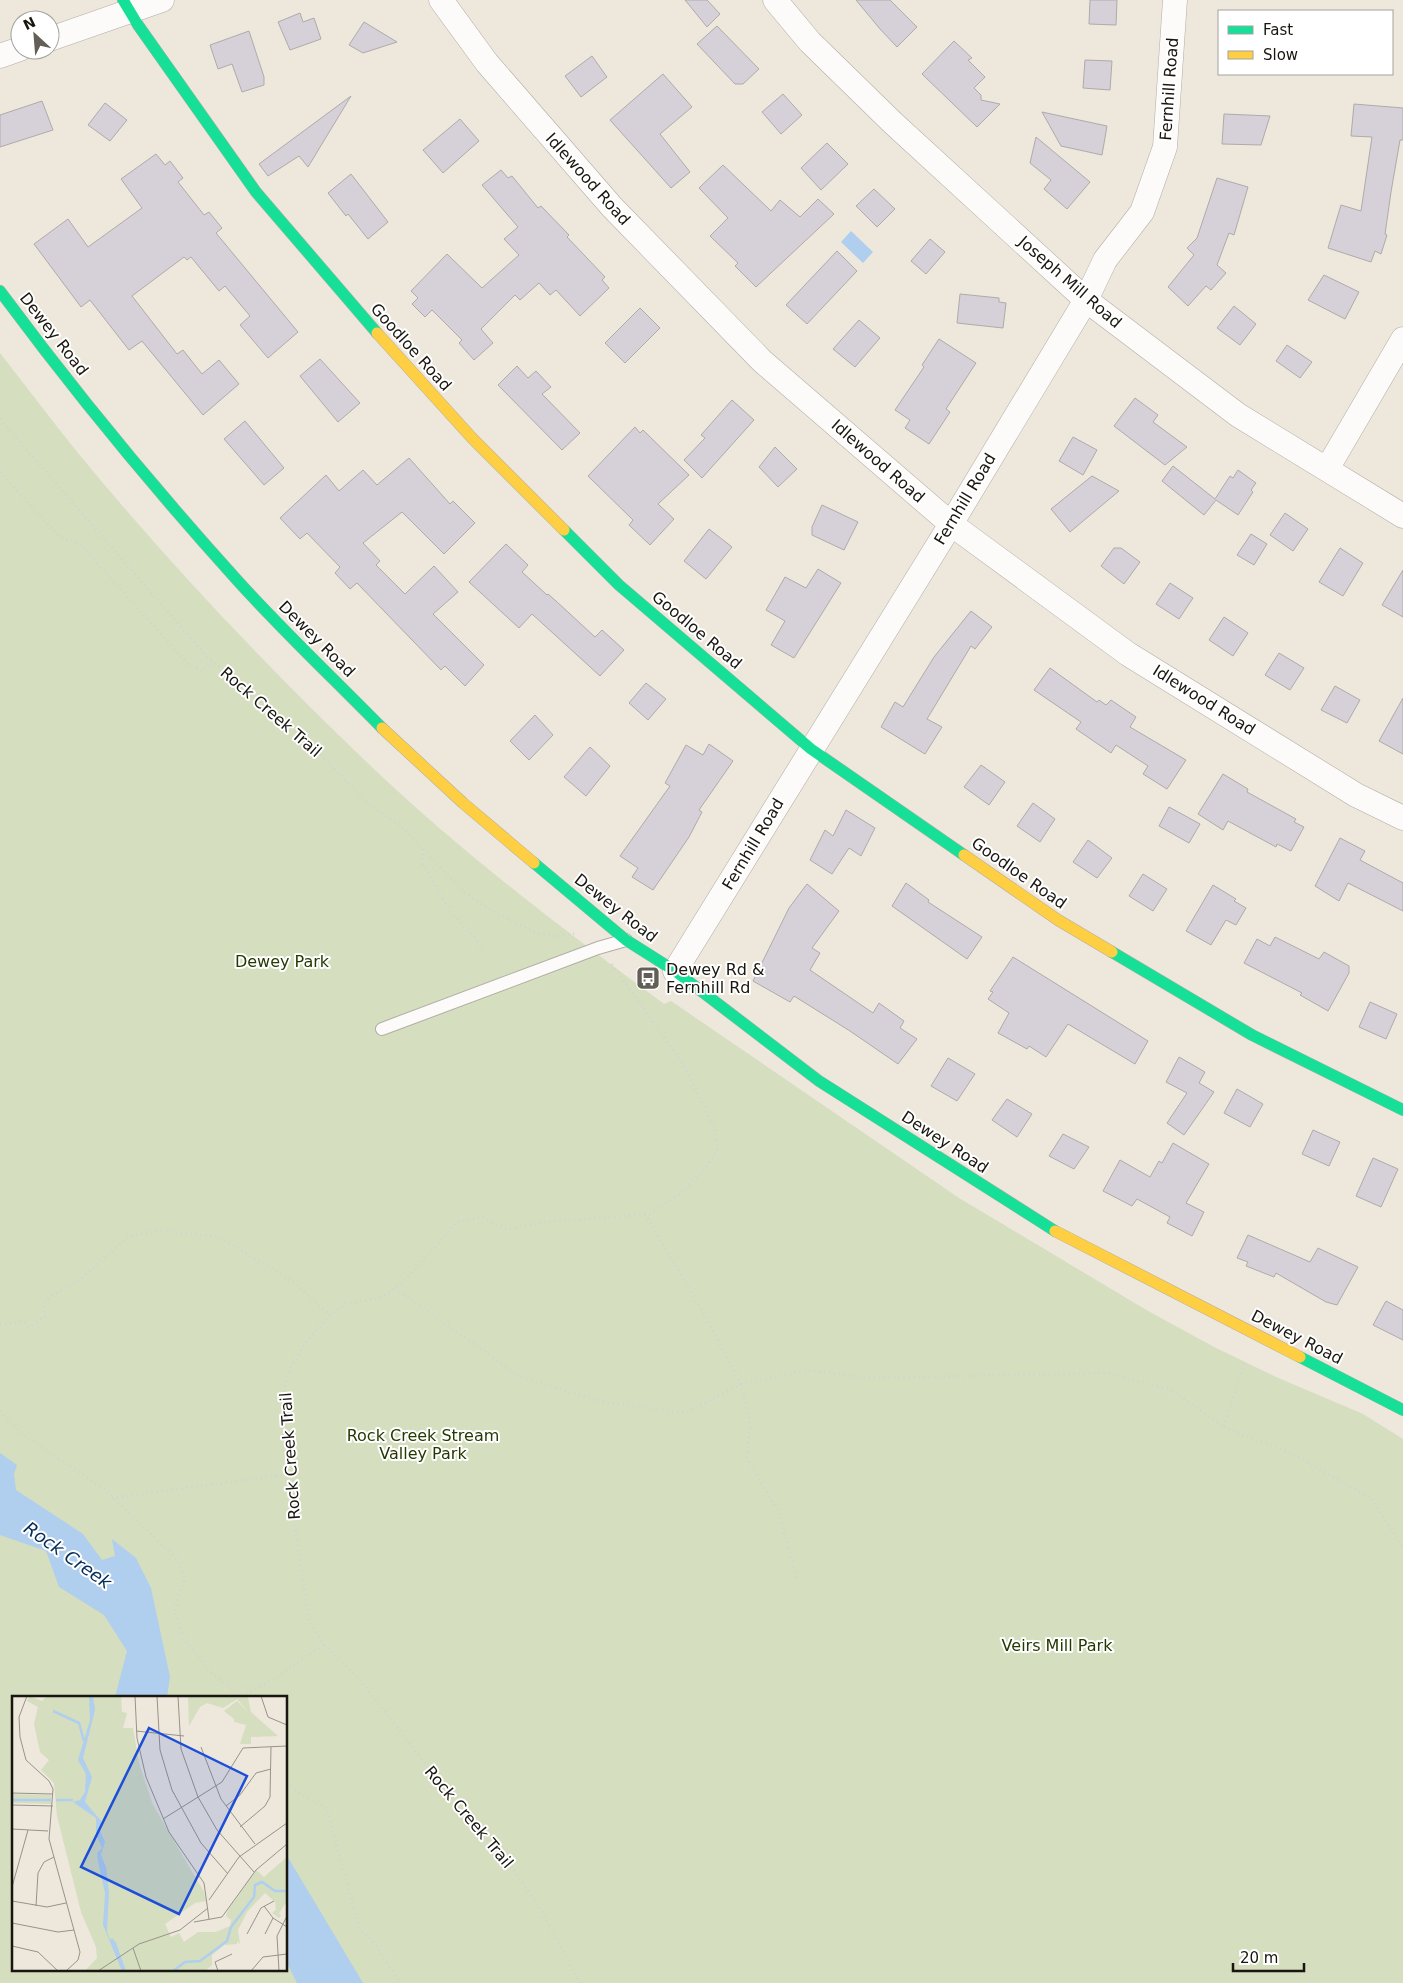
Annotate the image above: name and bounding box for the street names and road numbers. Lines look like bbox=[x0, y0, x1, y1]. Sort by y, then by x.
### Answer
street label: Fernhill Road bbox=[1156, 37, 1182, 141]
street label: Idlewood Road bbox=[542, 129, 634, 229]
street label: Joseph Mill Road bbox=[1014, 231, 1125, 332]
street label: Dewey Road bbox=[16, 289, 92, 379]
street label: Goodloe Road bbox=[367, 299, 455, 395]
street label: Idlewood Road bbox=[828, 415, 928, 507]
street label: Fernhill Road bbox=[930, 450, 1000, 548]
street label: Goodloe Road bbox=[648, 587, 746, 673]
street label: Dewey Road bbox=[275, 597, 359, 681]
street label: Idlewood Road bbox=[1149, 661, 1259, 739]
street label: Rock Creek Trail bbox=[217, 663, 325, 761]
street label: Fernhill Road bbox=[718, 795, 788, 893]
street label: Goodloe Road bbox=[968, 833, 1070, 913]
street label: Dewey Road bbox=[571, 870, 661, 946]
street label: Dewey Road bbox=[898, 1107, 992, 1177]
street label: Dewey Road bbox=[1248, 1306, 1346, 1368]
street label: Rock Creek Trail bbox=[276, 1392, 304, 1520]
street label: Rock Creek Trail bbox=[421, 1762, 517, 1872]

